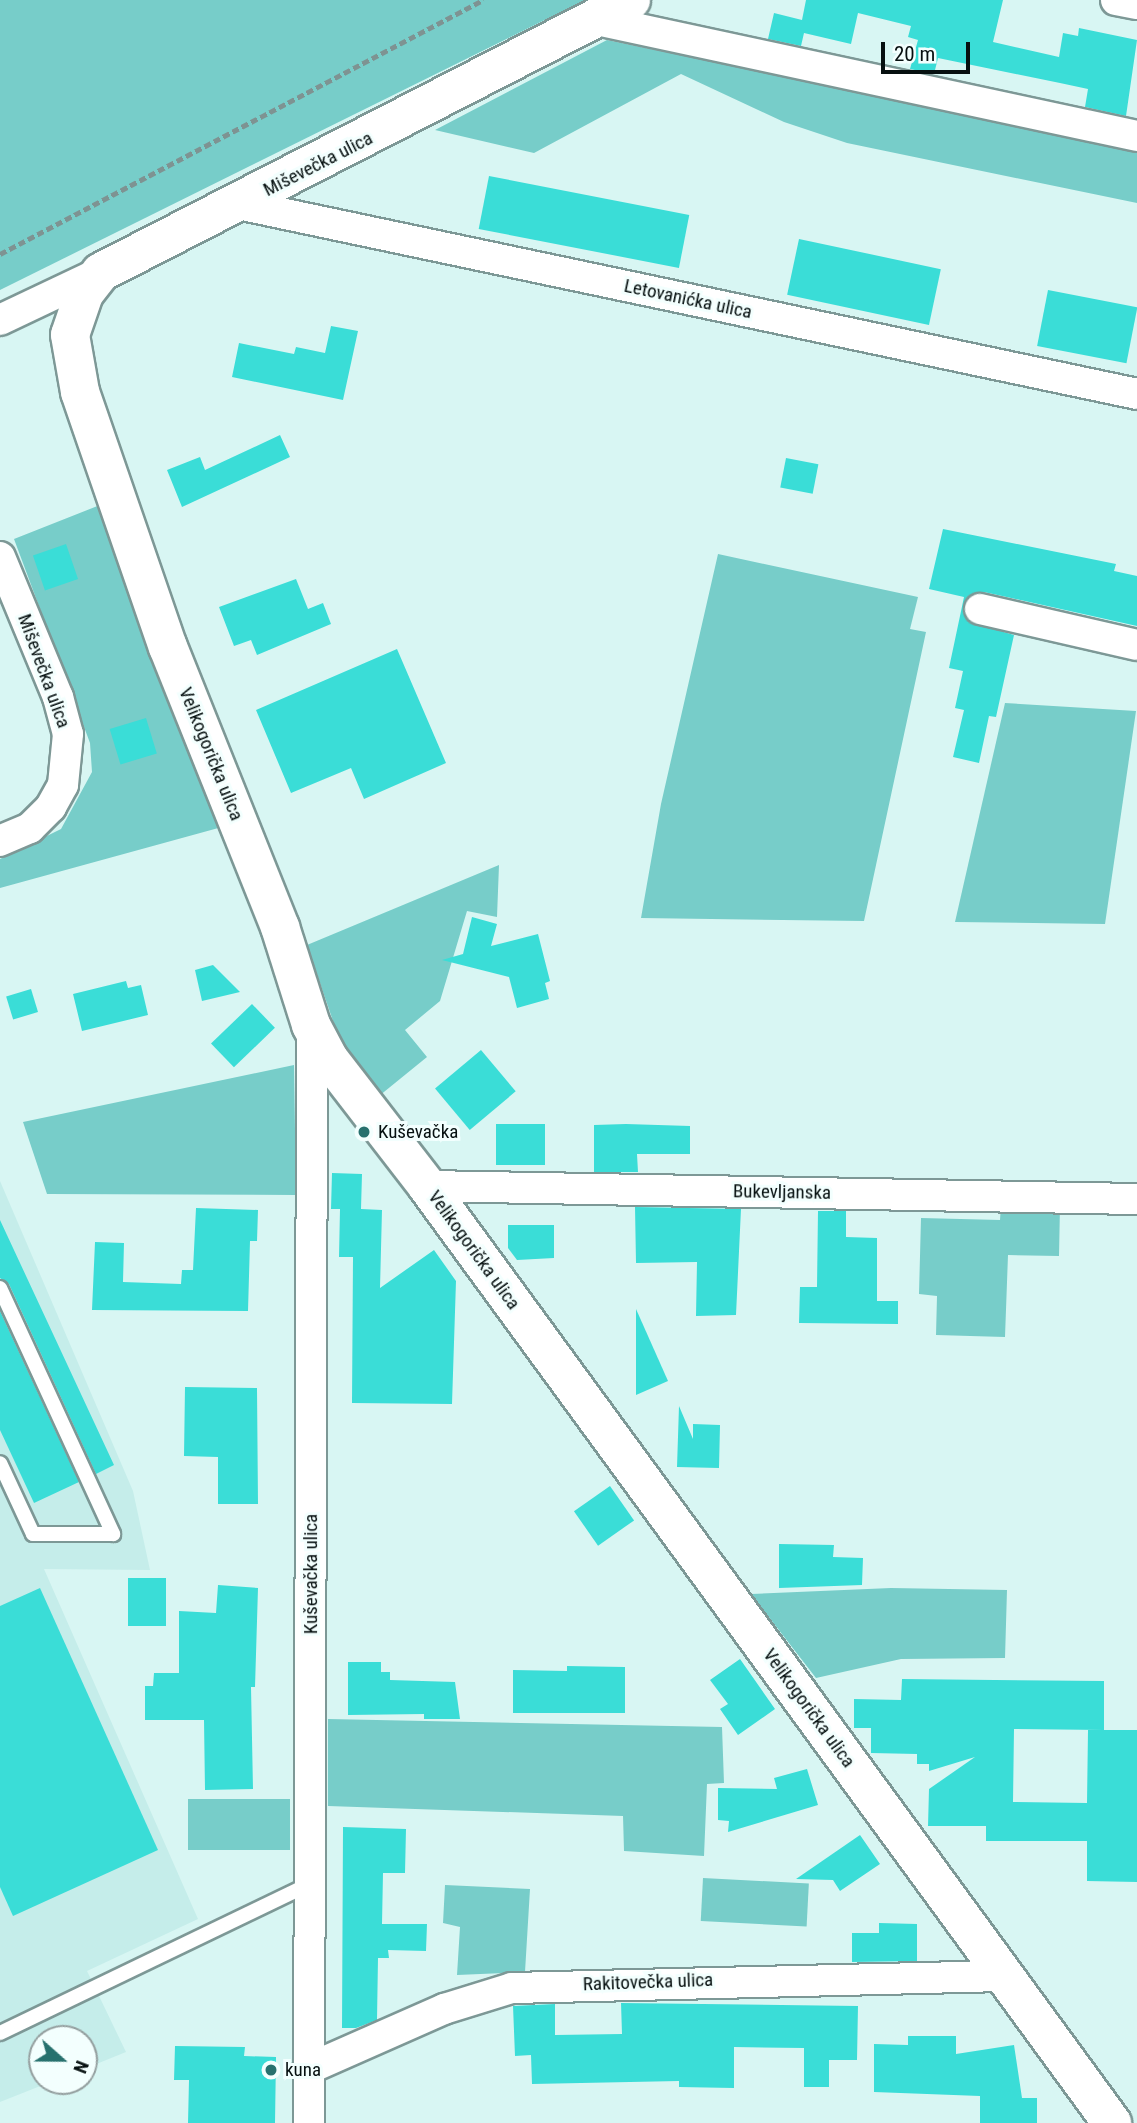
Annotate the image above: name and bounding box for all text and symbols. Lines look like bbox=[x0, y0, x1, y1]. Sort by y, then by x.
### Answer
scale bar bbox=[885, 28, 974, 72]
text: 20 m bbox=[894, 42, 935, 66]
street label: Miševečka ulica bbox=[260, 127, 376, 201]
street label: Letovanićka ulica bbox=[622, 274, 754, 324]
street label: Miševečka ulica bbox=[13, 611, 75, 731]
street label: Velikogorička ulica bbox=[174, 684, 248, 824]
place label: Kuševačka bbox=[378, 1121, 458, 1143]
marker: Kuševačka bbox=[356, 1124, 372, 1140]
street label: Bukevljanska bbox=[733, 1180, 831, 1204]
street label: Velikogorička ulica bbox=[423, 1186, 525, 1314]
street label: Kuševačka ulica bbox=[300, 1514, 322, 1634]
street label: Velikogorička ulica bbox=[758, 1644, 860, 1772]
street label: Rakitovečka ulica bbox=[582, 1968, 714, 1996]
north arrow bbox=[28, 2025, 98, 2095]
text: N bbox=[68, 2057, 94, 2077]
place label: kuna bbox=[285, 2059, 321, 2081]
marker: kuna bbox=[263, 2062, 279, 2078]

